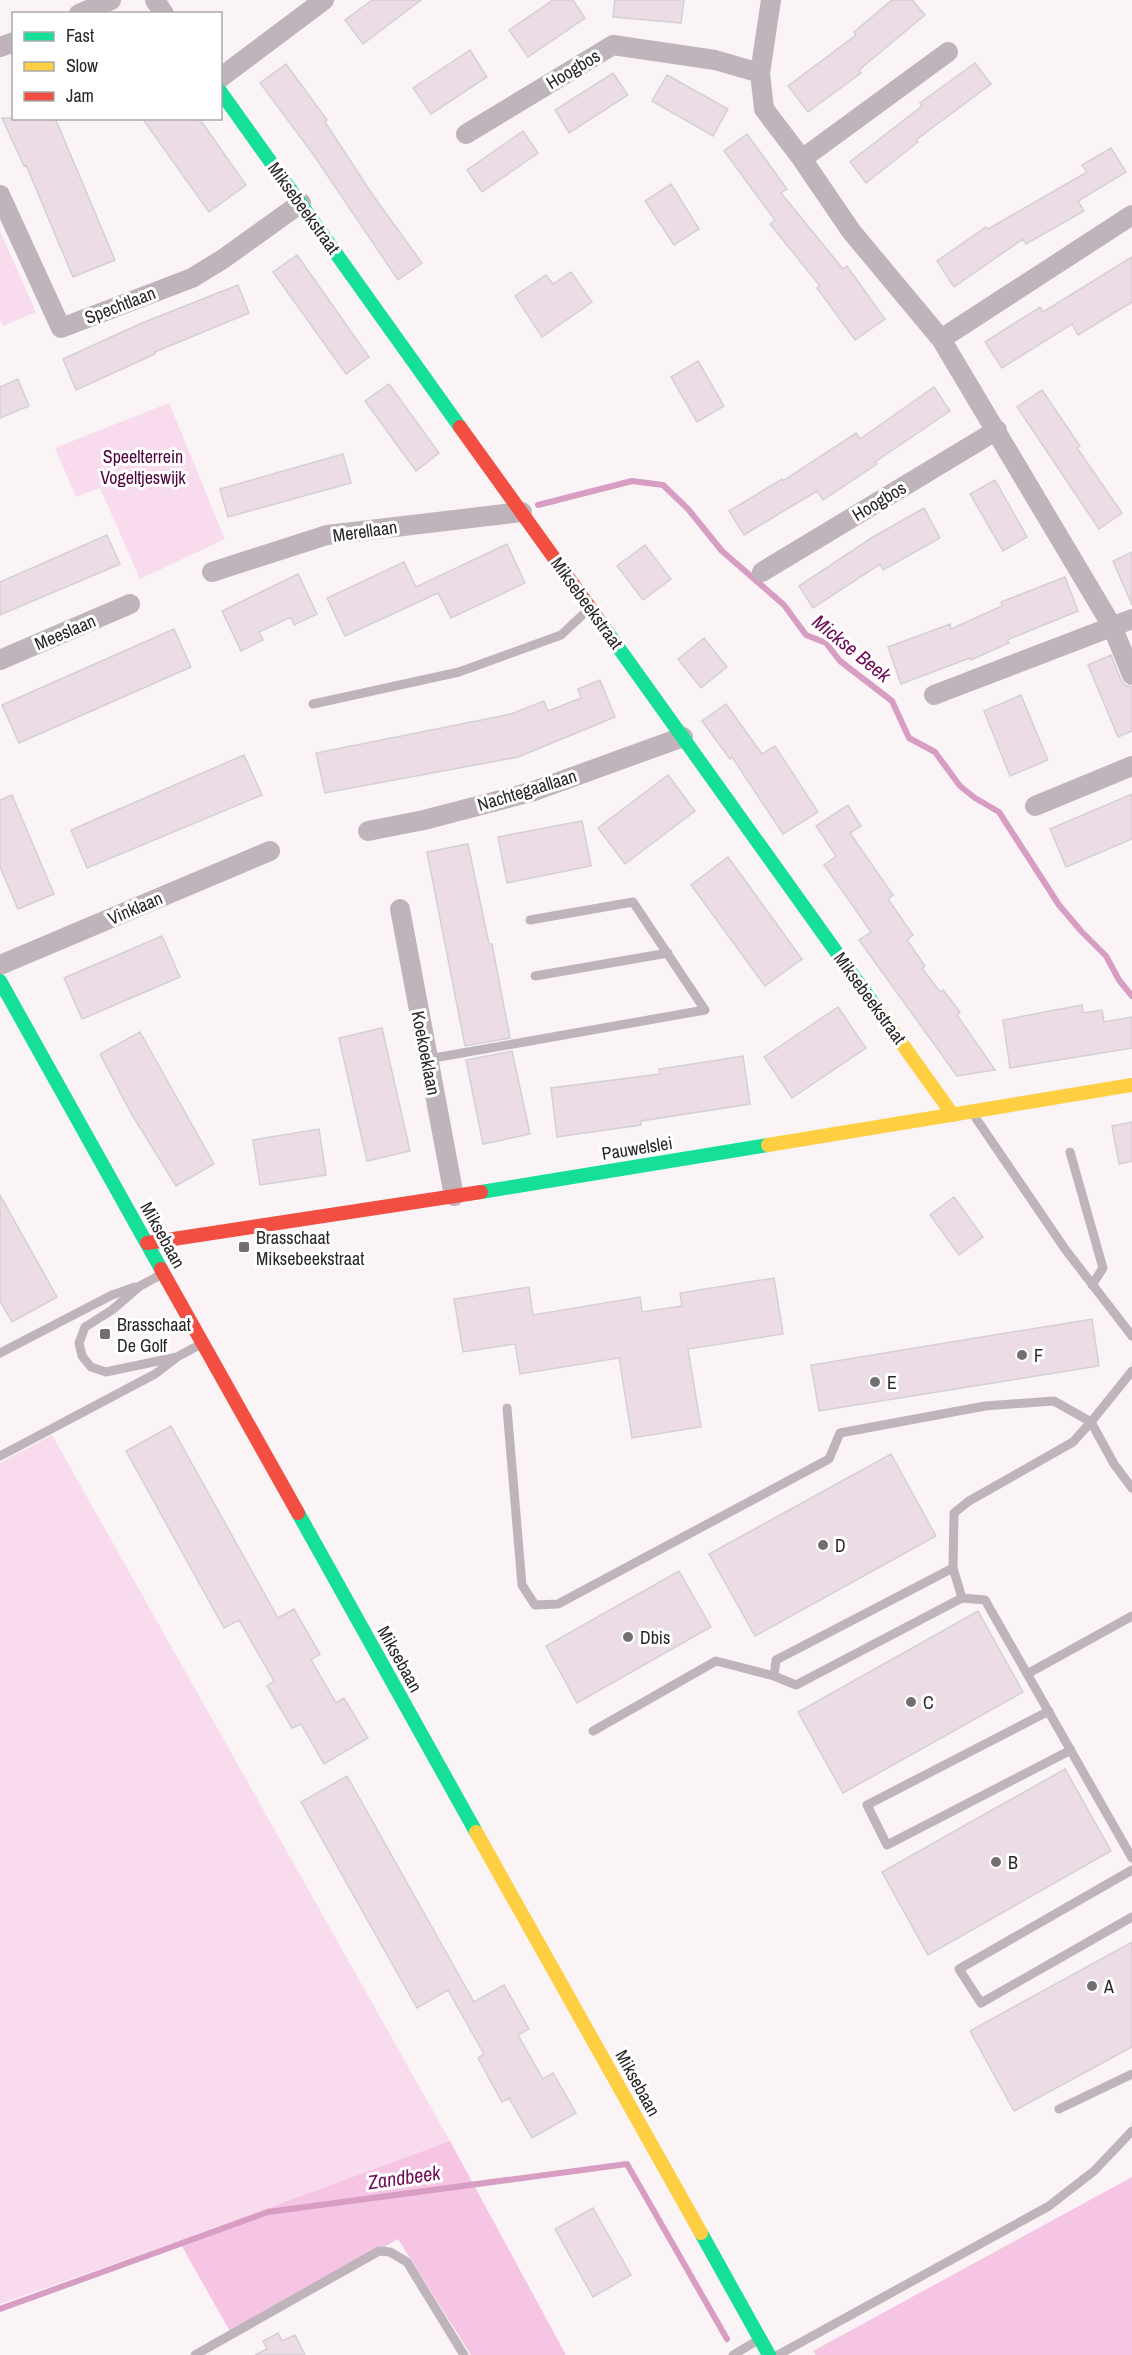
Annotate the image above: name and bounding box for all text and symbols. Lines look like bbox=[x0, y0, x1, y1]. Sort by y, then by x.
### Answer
legend bbox=[12, 12, 222, 120]
text: Fast bbox=[66, 23, 94, 48]
street label: Hoogbos bbox=[541, 43, 605, 95]
text: Slow bbox=[66, 53, 98, 78]
text: Jam bbox=[66, 83, 94, 108]
street label: Miksebeekstraat bbox=[262, 157, 346, 259]
street label: Spechtlaan bbox=[81, 280, 159, 330]
park label: Speelterrein Vogeltjeswijk bbox=[100, 444, 186, 490]
street label: Hoogbos bbox=[847, 475, 911, 527]
street label: Merellaan bbox=[331, 514, 399, 548]
street label: Miksebeekstraat bbox=[545, 552, 629, 654]
street label: Meeslaan bbox=[31, 608, 99, 656]
water label: Mickse Beek bbox=[807, 608, 898, 689]
street label: Nachtegaallaan bbox=[474, 763, 580, 817]
street label: Vinklaan bbox=[104, 885, 166, 931]
street label: Miksebeekstraat bbox=[828, 947, 912, 1049]
street label: Koekoeklaan bbox=[406, 1009, 446, 1097]
street label: Pauwelslei bbox=[600, 1130, 674, 1166]
street label: Miksebaan bbox=[135, 1197, 191, 1273]
place label: Brasschaat Miksebeekstraat bbox=[256, 1225, 364, 1271]
marker: Brasschaat Miksebeekstraat bbox=[237, 1240, 251, 1254]
place label: Brasschaat De Golf bbox=[117, 1312, 191, 1358]
marker: Brasschaat De Golf bbox=[98, 1327, 112, 1341]
place label: F bbox=[1034, 1343, 1043, 1368]
marker: F bbox=[1015, 1348, 1029, 1362]
place label: E bbox=[887, 1370, 897, 1395]
marker: E bbox=[868, 1375, 882, 1389]
place label: D bbox=[835, 1533, 846, 1558]
marker: D bbox=[816, 1538, 830, 1552]
street label: Miksebaan bbox=[372, 1621, 428, 1697]
place label: Dbis bbox=[640, 1625, 670, 1650]
marker: Dbis bbox=[621, 1630, 635, 1644]
place label: C bbox=[923, 1690, 934, 1715]
marker: C bbox=[904, 1695, 918, 1709]
place label: B bbox=[1008, 1850, 1018, 1875]
marker: B bbox=[989, 1855, 1003, 1869]
place label: A bbox=[1103, 1974, 1114, 1999]
marker: A bbox=[1085, 1979, 1099, 1993]
street label: Miksebaan bbox=[610, 2045, 666, 2121]
water label: Zandbeek bbox=[365, 2158, 443, 2196]

